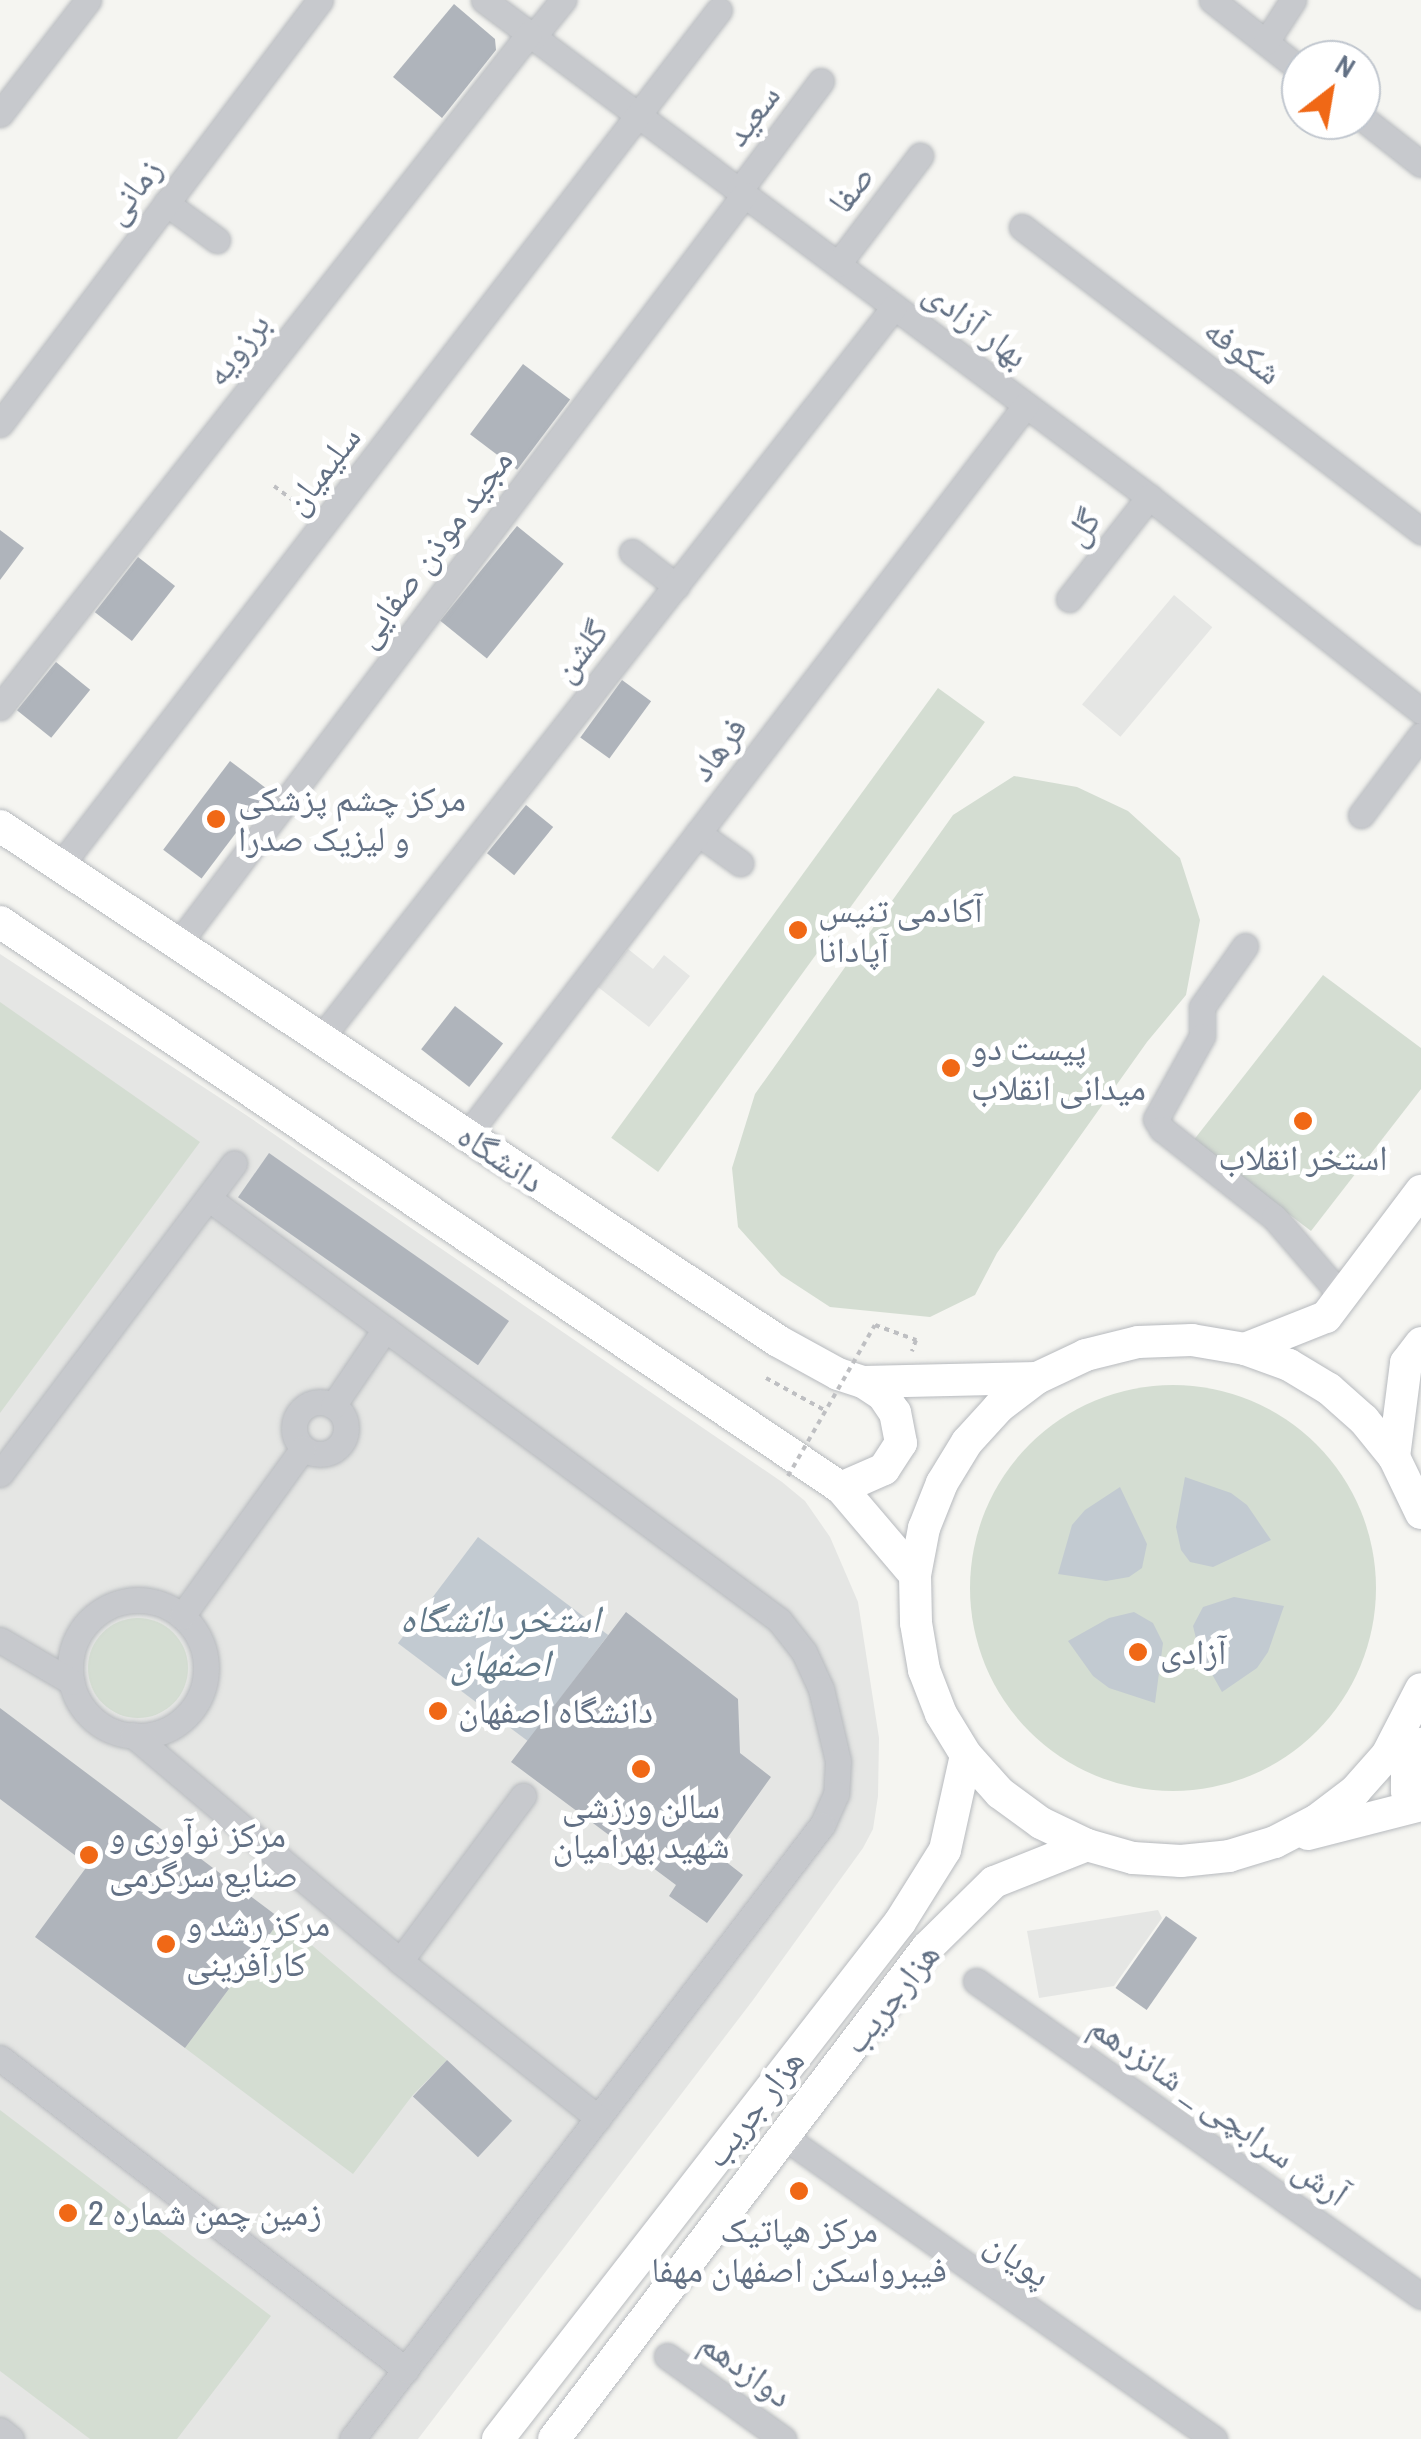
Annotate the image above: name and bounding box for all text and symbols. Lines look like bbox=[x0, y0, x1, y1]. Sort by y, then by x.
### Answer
north arrow bbox=[1281, 40, 1381, 140]
text: N bbox=[1329, 45, 1362, 87]
street label: سعید bbox=[715, 76, 789, 154]
street label: زمانی bbox=[94, 150, 170, 232]
street label: صفا bbox=[819, 156, 883, 222]
street label: بهار آزادی bbox=[916, 271, 1036, 377]
street label: برزویه bbox=[195, 304, 279, 394]
street label: شکوفه bbox=[1196, 308, 1290, 394]
street label: سلیمیان bbox=[274, 417, 370, 523]
street label: مجید موذن صفایی bbox=[345, 440, 521, 656]
street label: گل bbox=[1055, 500, 1109, 554]
street label: گلشن bbox=[543, 612, 617, 690]
street label: فرهاد bbox=[680, 708, 756, 790]
place label: مرکز چشم پزشکی و لیزیک صدرا bbox=[238, 778, 466, 860]
marker: مرکز چشم پزشکی و لیزیک صدرا bbox=[203, 806, 229, 832]
place label: آکادمی تنیس آپادانا bbox=[818, 889, 983, 971]
marker: آکادمی تنیس آپادانا bbox=[787, 919, 809, 941]
place label: پیست دو میدانی انقلاب bbox=[971, 1027, 1146, 1109]
marker: پیست دو میدانی انقلاب bbox=[940, 1057, 962, 1079]
marker: استخر انقلاب bbox=[1292, 1110, 1314, 1132]
street label: دانشگاه bbox=[450, 1114, 552, 1202]
place label: استخر انقلاب bbox=[1218, 1137, 1388, 1179]
water label: استخر دانشگاه اصفهان bbox=[400, 1596, 600, 1686]
place label: آزادی bbox=[1160, 1631, 1226, 1673]
marker: آزادی bbox=[1125, 1639, 1151, 1665]
place label: دانشگاه اصفهان bbox=[458, 1690, 653, 1732]
marker: دانشگاه اصفهان bbox=[427, 1700, 449, 1722]
marker: سالن ورزشی شهید بهرامیان bbox=[630, 1758, 652, 1780]
place label: سالن ورزشی شهید بهرامیان bbox=[553, 1785, 729, 1867]
place label: مرکز نوآوری و صنایع سرگرمی bbox=[109, 1814, 298, 1896]
marker: مرکز نوآوری و صنایع سرگرمی bbox=[78, 1844, 100, 1866]
place label: مرکز رشد و کارآفرینی bbox=[186, 1903, 330, 1985]
marker: مرکز رشد و کارآفرینی bbox=[155, 1933, 177, 1955]
street label: هزارجریب bbox=[834, 1934, 948, 2062]
street label: آرش سرابچی _ شانزدهم bbox=[1082, 2005, 1356, 2215]
street label: هزار جریب bbox=[695, 2040, 813, 2176]
marker: مرکز هپاتیک فیبرواسکن اصفهان مهفا bbox=[786, 2178, 812, 2204]
place label: زمین چمن شماره 2 bbox=[88, 2192, 322, 2234]
marker: زمین چمن شماره 2 bbox=[57, 2202, 79, 2224]
place label: مرکز هپاتیک فیبرواسکن اصفهان مهفا bbox=[651, 2209, 947, 2291]
street label: پویان bbox=[977, 2222, 1059, 2296]
street label: دوازدهم bbox=[692, 2322, 800, 2416]

